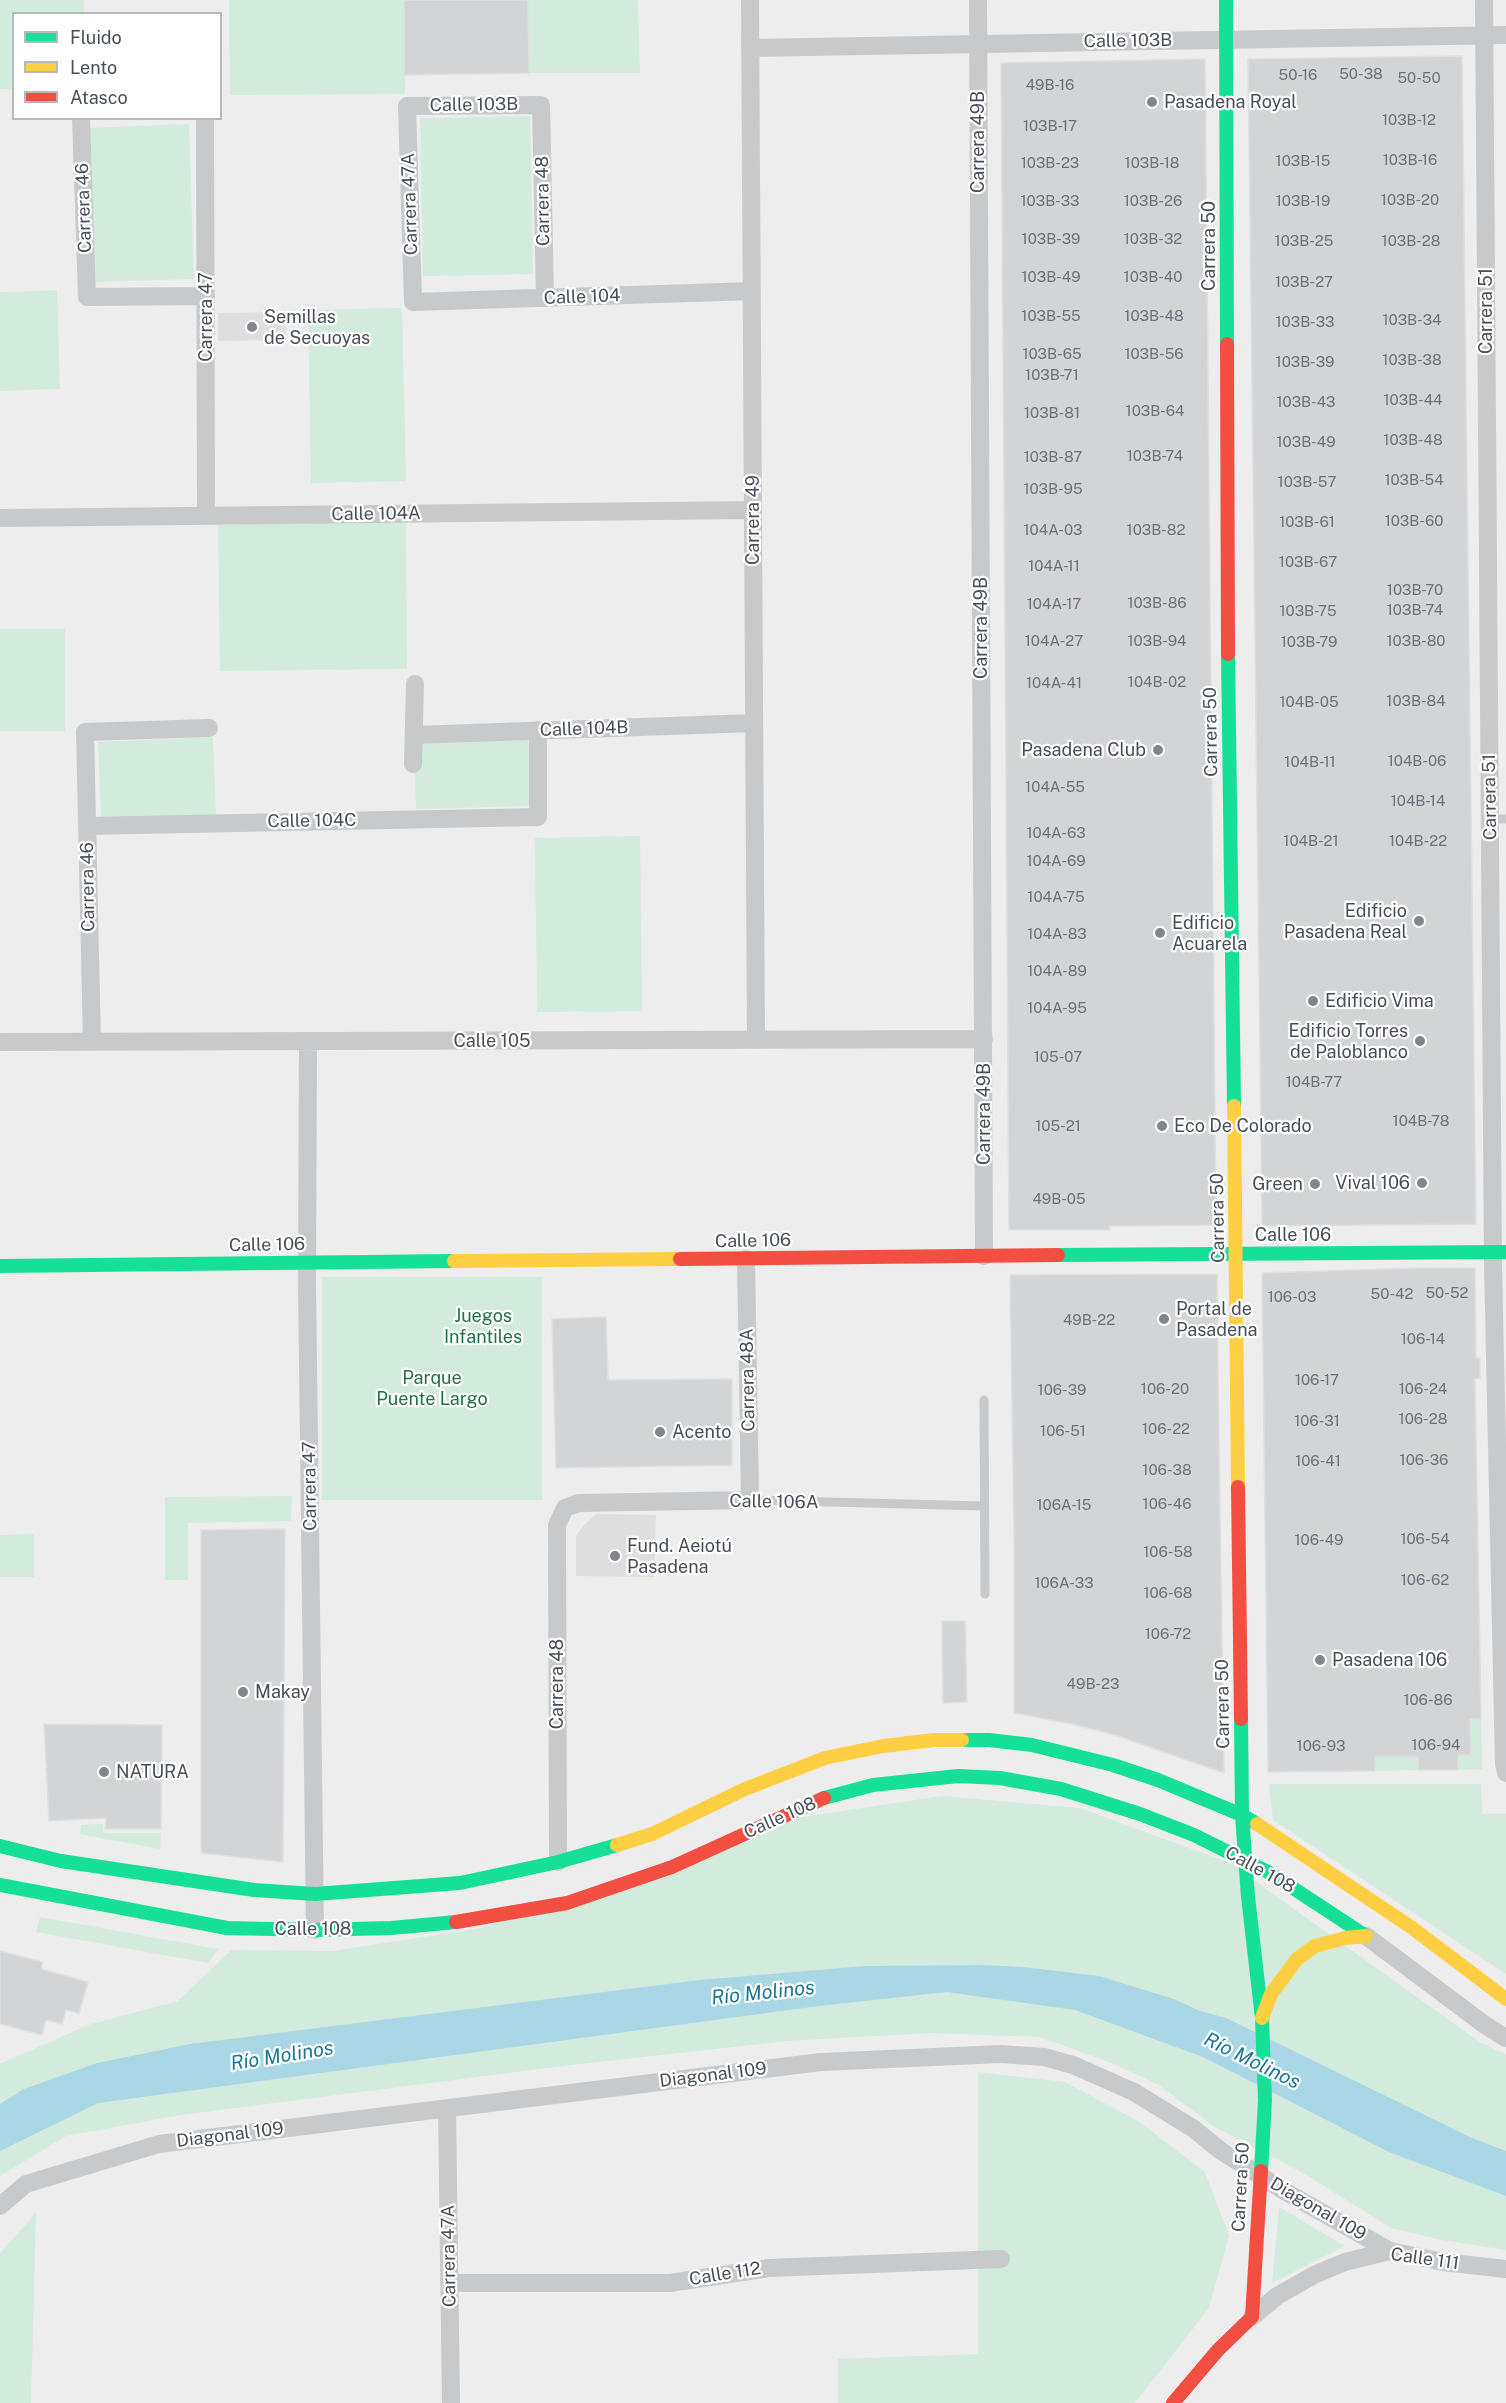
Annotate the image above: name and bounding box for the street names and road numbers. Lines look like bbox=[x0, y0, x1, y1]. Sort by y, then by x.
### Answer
street label: Calle 103B bbox=[1084, 29, 1172, 53]
street label: Carrera 49B bbox=[967, 91, 989, 193]
street label: Calle 103B bbox=[430, 93, 518, 117]
street label: Carrera 47A bbox=[397, 153, 423, 255]
street label: Carrera 48 bbox=[531, 156, 555, 246]
street label: Carrera 46 bbox=[72, 163, 96, 253]
street label: Carrera 50 bbox=[1198, 201, 1220, 291]
street label: Carrera 51 bbox=[1475, 268, 1497, 354]
street label: Carrera 47 bbox=[195, 272, 217, 362]
street label: Calle 104 bbox=[543, 285, 621, 309]
street label: Carrera 49 bbox=[742, 475, 764, 565]
street label: Calle 104A bbox=[331, 502, 421, 526]
street label: Carrera 49B bbox=[970, 577, 992, 679]
street label: Carrera 50 bbox=[1199, 687, 1223, 777]
street label: Calle 104B bbox=[539, 717, 629, 741]
street label: Carrera 51 bbox=[1478, 754, 1502, 840]
street label: Calle 104C bbox=[267, 809, 357, 833]
street label: Carrera 46 bbox=[76, 842, 100, 932]
street label: Calle 105 bbox=[454, 1030, 530, 1052]
street label: Carrera 49B bbox=[973, 1063, 995, 1165]
street label: Carrera 50 bbox=[1206, 1173, 1230, 1263]
street label: Calle 106 bbox=[1255, 1224, 1331, 1246]
street label: Calle 106 bbox=[715, 1230, 791, 1252]
street label: Calle 106 bbox=[229, 1234, 305, 1256]
street label: Carrera 48A bbox=[736, 1328, 760, 1432]
street label: Carrera 47 bbox=[298, 1441, 322, 1531]
street label: Calle 106A bbox=[729, 1490, 819, 1514]
street label: Carrera 48 bbox=[546, 1639, 568, 1729]
street label: Carrera 50 bbox=[1211, 1659, 1235, 1749]
street label: Calle 108 bbox=[741, 1793, 819, 1843]
street label: Calle 108 bbox=[1221, 1842, 1299, 1898]
street label: Calle 108 bbox=[275, 1918, 351, 1940]
street label: Diagonal 109 bbox=[658, 2058, 768, 2092]
street label: Diagonal 109 bbox=[175, 2118, 285, 2152]
street label: Carrera 50 bbox=[1228, 2142, 1254, 2232]
street label: Diagonal 109 bbox=[1266, 2173, 1370, 2245]
street label: Carrera 47A bbox=[437, 2205, 461, 2307]
street label: Calle 111 bbox=[1389, 2244, 1461, 2274]
street label: Calle 112 bbox=[688, 2258, 762, 2290]

